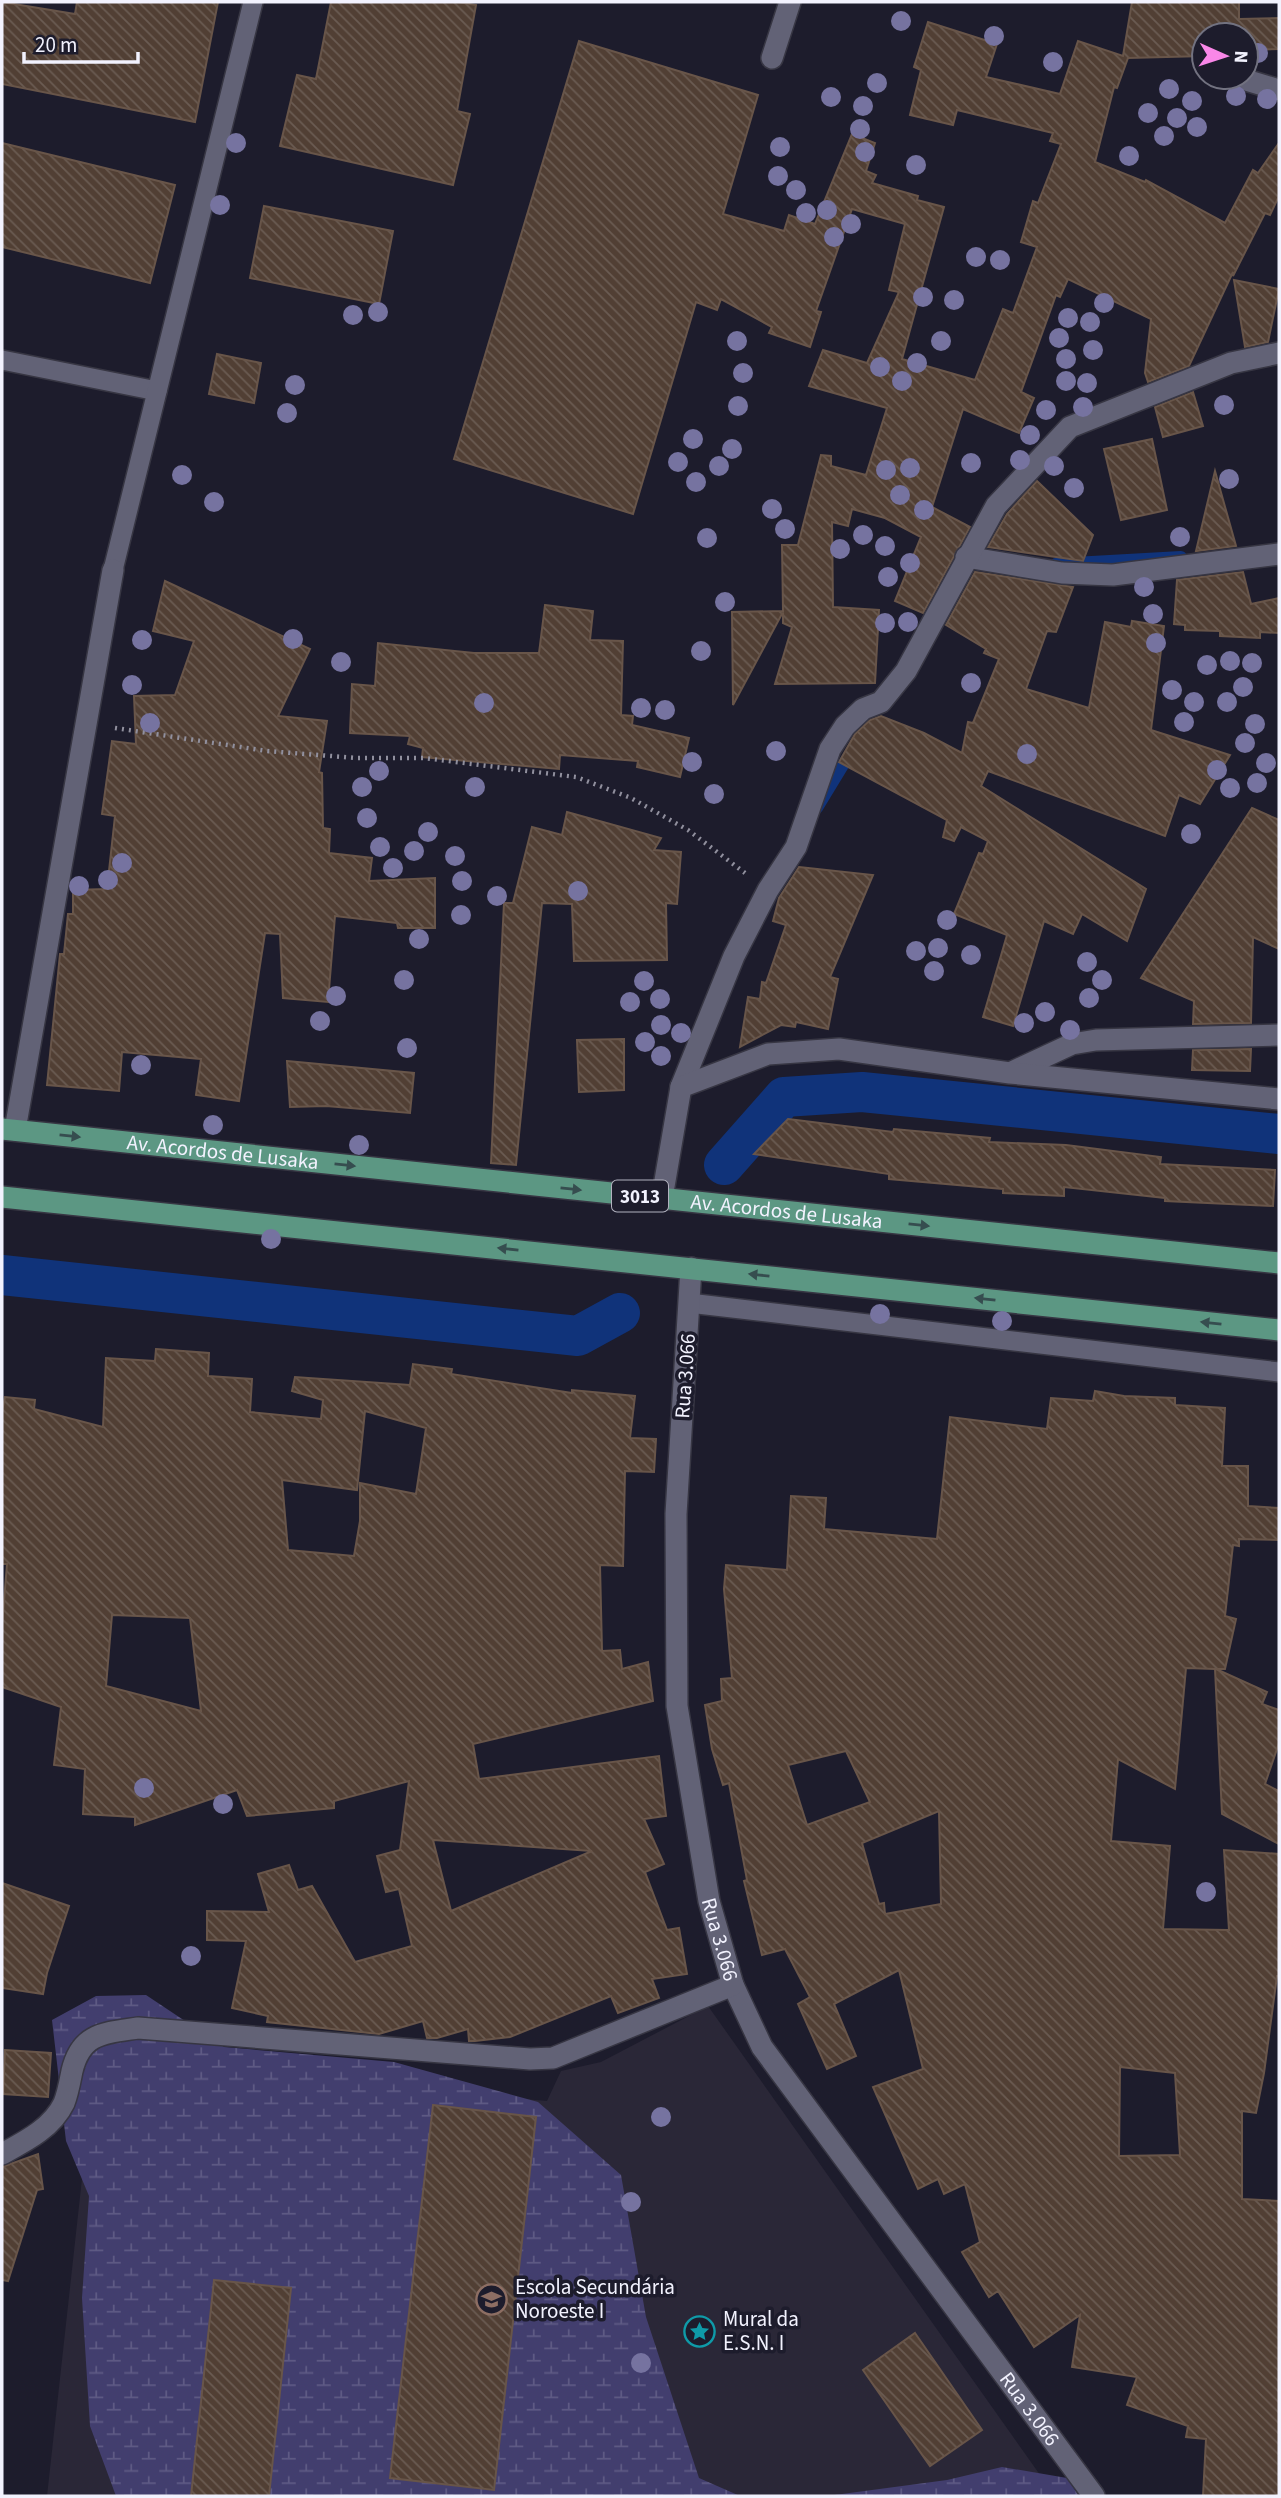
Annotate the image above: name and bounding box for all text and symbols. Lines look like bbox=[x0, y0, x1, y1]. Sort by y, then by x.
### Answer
scale bar bbox=[24, 21, 138, 65]
north arrow bbox=[1190, 21, 1260, 91]
text: 20 m bbox=[35, 30, 77, 60]
text: N bbox=[1227, 50, 1254, 64]
street label: Av. Acordos de Lusaka bbox=[125, 1127, 320, 1177]
one-way arrow bbox=[59, 1130, 81, 1141]
one-way arrow bbox=[334, 1160, 356, 1171]
road number: 3013 bbox=[612, 1180, 668, 1212]
one-way arrow bbox=[560, 1183, 582, 1194]
street label: Av. Acordos de Lusaka bbox=[689, 1186, 884, 1236]
one-way arrow bbox=[908, 1220, 930, 1231]
one-way arrow bbox=[497, 1243, 519, 1254]
one-way arrow bbox=[748, 1270, 770, 1281]
one-way arrow bbox=[974, 1293, 996, 1304]
one-way arrow bbox=[1200, 1317, 1222, 1328]
street label: Rua 3.066 bbox=[667, 1332, 703, 1420]
street label: Rua 3.066 bbox=[694, 1894, 746, 1984]
place label: Escola Secundária Noroeste I bbox=[515, 2272, 675, 2326]
school or university icon: Escola Secundária Noroeste I bbox=[475, 2282, 509, 2316]
place label: Mural da E.S.N. I bbox=[723, 2304, 799, 2358]
place icon: Mural da E.S.N. I bbox=[683, 2314, 717, 2348]
street label: Rua 3.066 bbox=[992, 2366, 1067, 2452]

